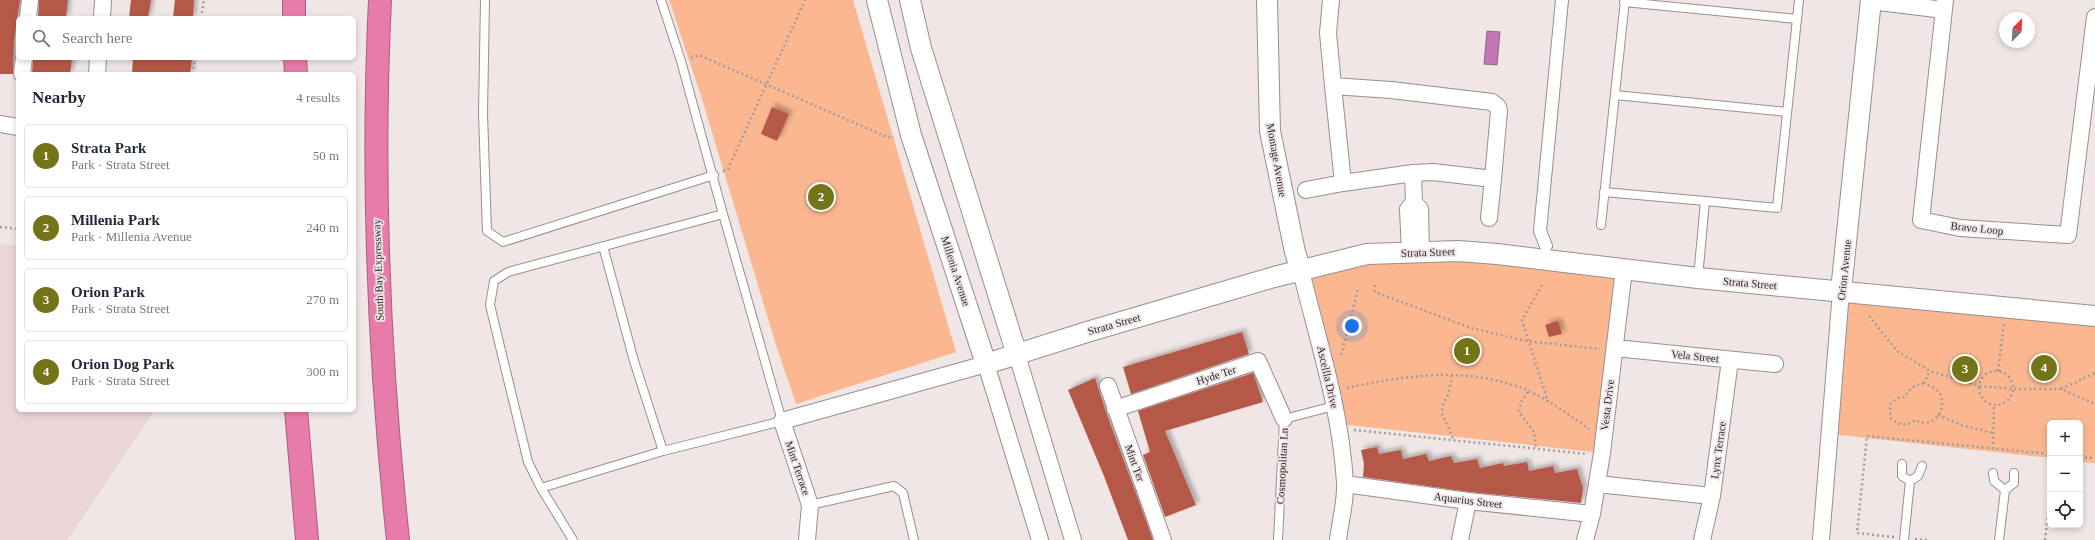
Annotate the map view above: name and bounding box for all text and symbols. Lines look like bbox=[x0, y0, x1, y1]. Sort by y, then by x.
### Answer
north arrow bbox=[1999, 12, 2035, 48]
search box bbox=[16, 16, 356, 60]
icon: search bbox=[30, 27, 52, 49]
text: Search here bbox=[62, 30, 132, 46]
text: Nearby bbox=[32, 88, 86, 107]
text: 4 results bbox=[296, 90, 340, 105]
street label: Montage Avenue bbox=[1265, 122, 1289, 198]
text: Strata Park bbox=[71, 140, 146, 156]
text: 1 bbox=[43, 148, 49, 163]
text: 50 m bbox=[313, 148, 339, 163]
text: Park · Strata Street bbox=[71, 157, 170, 172]
pin: 2 bbox=[808, 182, 834, 212]
text: Millenia Park bbox=[71, 212, 160, 228]
street label: South Bay Expressway bbox=[370, 218, 386, 321]
street label: Bravo Loop bbox=[1950, 219, 2004, 237]
text: 2 bbox=[43, 220, 49, 235]
text: 240 m bbox=[306, 220, 339, 235]
text: Park · Millenia Avenue bbox=[71, 229, 192, 244]
street label: Millenia Avenue bbox=[939, 235, 973, 308]
street label: Orion Avenue bbox=[1835, 239, 1853, 301]
street label: Strata Street bbox=[1401, 245, 1455, 259]
street label: Strata Street bbox=[1723, 275, 1777, 291]
text: Orion Park bbox=[71, 284, 145, 300]
text: 3 bbox=[43, 292, 49, 307]
text: 270 m bbox=[306, 292, 339, 307]
text: Park · Strata Street bbox=[71, 301, 170, 316]
street label: Strata Street bbox=[1086, 311, 1142, 337]
your location bbox=[1342, 316, 1362, 336]
pin: 1 bbox=[1454, 336, 1480, 366]
street label: Ascellla Drive bbox=[1315, 345, 1341, 410]
street label: Vela Street bbox=[1671, 348, 1719, 364]
pin: 4 bbox=[2031, 353, 2057, 383]
pin: 3 bbox=[1952, 354, 1978, 384]
text: Orion Dog Park bbox=[71, 356, 174, 372]
street label: Hyde Ter bbox=[1195, 363, 1238, 387]
text: 4 bbox=[43, 364, 49, 379]
text: 300 m bbox=[306, 364, 339, 379]
text: Park · Strata Street bbox=[71, 373, 170, 388]
street label: Vesta Drive bbox=[1598, 379, 1616, 431]
street label: Lynx Terrace bbox=[1708, 420, 1728, 480]
map controls bbox=[2047, 420, 2083, 528]
button: + bbox=[2047, 420, 2083, 456]
street label: Cosmopolitan Ln bbox=[1274, 427, 1290, 505]
street label: Mint Terrace bbox=[783, 439, 813, 497]
street label: Mint Ter bbox=[1123, 443, 1147, 483]
button: − bbox=[2047, 456, 2083, 492]
street label: Aquarius Street bbox=[1433, 490, 1503, 510]
button: locate bbox=[2047, 492, 2083, 528]

